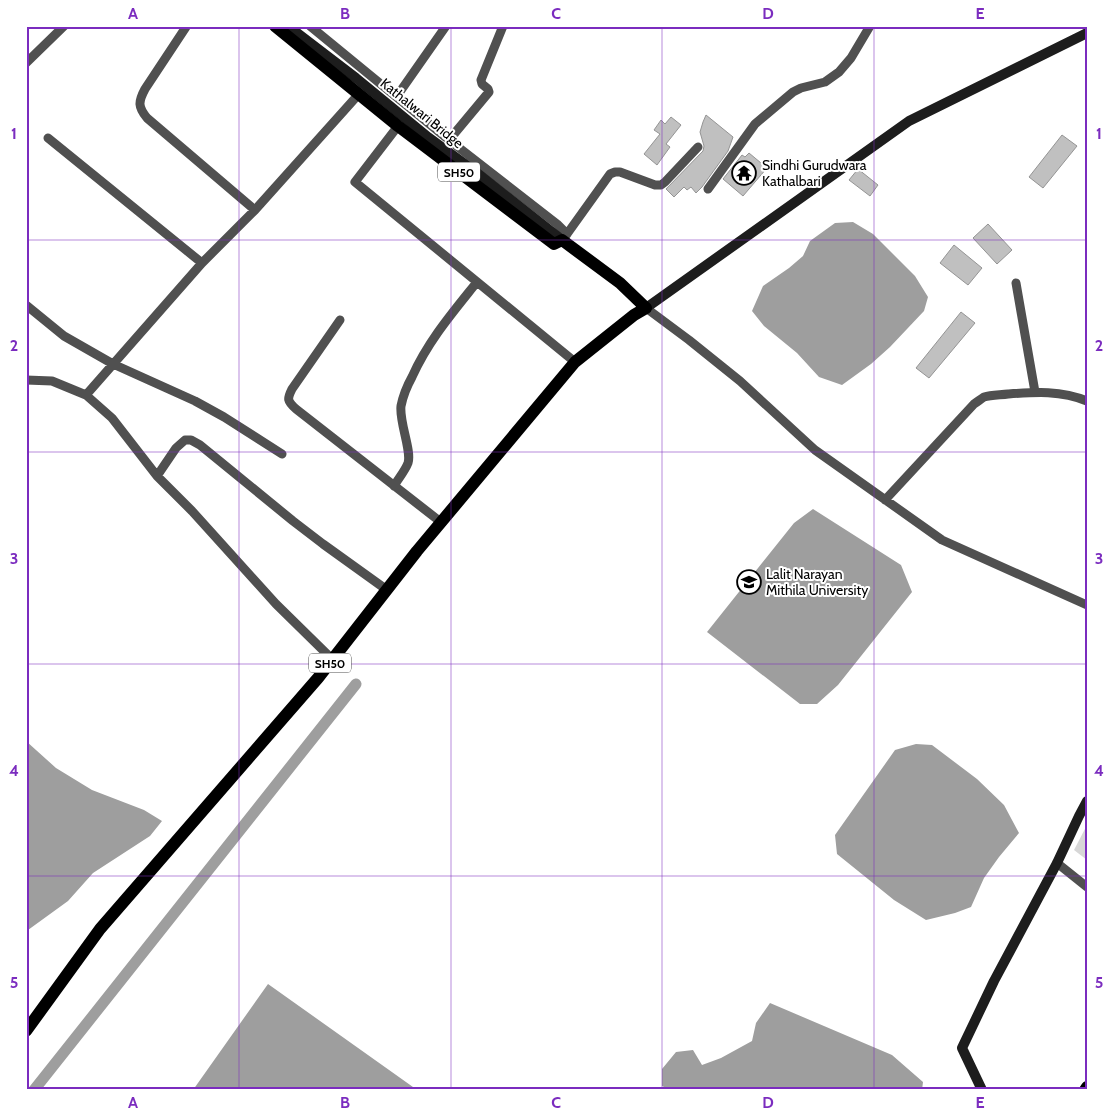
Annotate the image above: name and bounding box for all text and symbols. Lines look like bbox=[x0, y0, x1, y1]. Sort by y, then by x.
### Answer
text: A bbox=[128, 4, 138, 23]
text: B bbox=[340, 4, 350, 23]
text: C bbox=[551, 4, 561, 23]
text: D bbox=[762, 4, 774, 23]
text: E bbox=[975, 4, 985, 23]
street label: Kathalwari Bridge bbox=[377, 74, 467, 152]
text: 1 bbox=[11, 124, 17, 143]
text: 1 bbox=[1096, 124, 1102, 143]
place label: Sindhi Gurudwara Kathalbari bbox=[762, 156, 867, 190]
temple icon: Sindhi Gurudwara Kathalbari bbox=[731, 160, 757, 186]
road number: SH50 bbox=[438, 162, 480, 182]
text: 2 bbox=[10, 336, 18, 355]
text: 2 bbox=[1095, 336, 1103, 355]
text: 3 bbox=[10, 549, 18, 568]
text: 3 bbox=[1095, 549, 1103, 568]
place label: Lalit Narayan Mithila University bbox=[766, 565, 868, 599]
school or university icon: Lalit Narayan Mithila University bbox=[736, 569, 762, 595]
road number: SH50 bbox=[309, 654, 351, 672]
text: 4 bbox=[9, 761, 19, 780]
text: 4 bbox=[1094, 761, 1104, 780]
text: 5 bbox=[10, 973, 18, 992]
text: 5 bbox=[1095, 973, 1103, 992]
text: A bbox=[128, 1093, 138, 1112]
text: B bbox=[340, 1093, 350, 1112]
text: C bbox=[551, 1093, 561, 1112]
text: D bbox=[762, 1093, 774, 1112]
text: E bbox=[975, 1093, 985, 1112]

